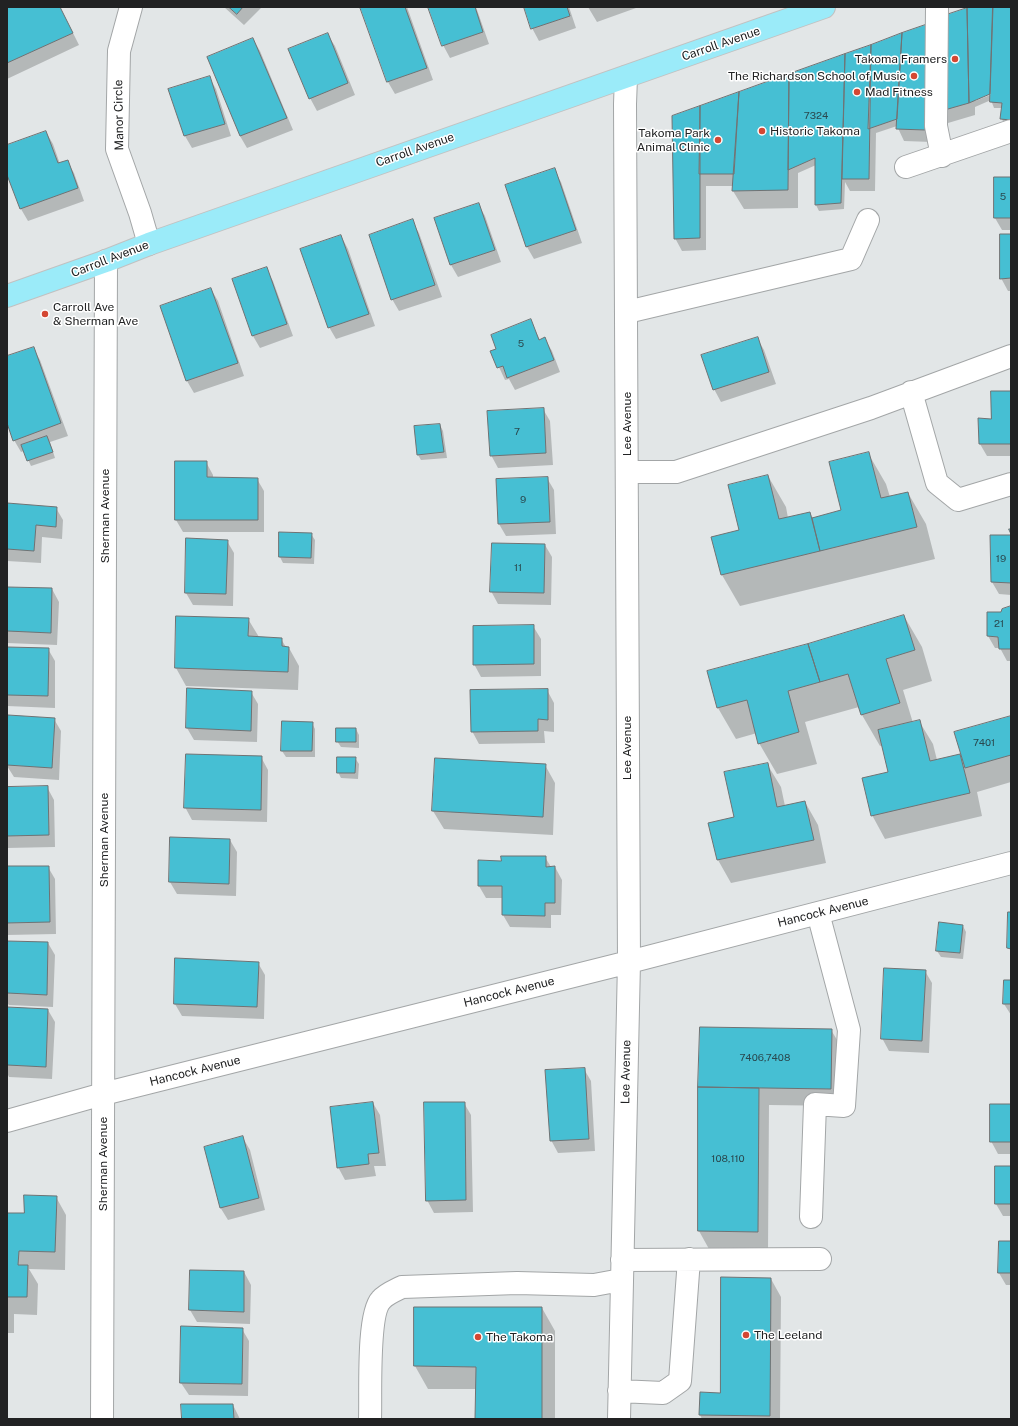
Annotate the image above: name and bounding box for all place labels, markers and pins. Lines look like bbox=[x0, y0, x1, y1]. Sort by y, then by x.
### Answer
place label: Takoma Framers bbox=[855, 52, 947, 66]
marker: Takoma Framers bbox=[950, 54, 960, 64]
place label: The Richardson School of Music bbox=[728, 69, 906, 83]
marker: The Richardson School of Music bbox=[909, 71, 919, 81]
place label: Mad Fitness bbox=[865, 85, 933, 99]
marker: Mad Fitness bbox=[852, 87, 862, 97]
place label: Historic Takoma bbox=[770, 124, 860, 138]
place label: Takoma Park Animal Clinic bbox=[637, 126, 710, 154]
marker: Historic Takoma bbox=[757, 126, 767, 136]
marker: Takoma Park Animal Clinic bbox=[713, 135, 723, 145]
place label: Carroll Ave & Sherman Ave bbox=[53, 300, 138, 328]
marker: Carroll Ave & Sherman Ave bbox=[40, 309, 50, 319]
place label: The Leeland bbox=[754, 1328, 822, 1342]
place label: The Takoma bbox=[486, 1330, 553, 1344]
marker: The Leeland bbox=[741, 1330, 751, 1340]
marker: The Takoma bbox=[473, 1332, 483, 1342]

